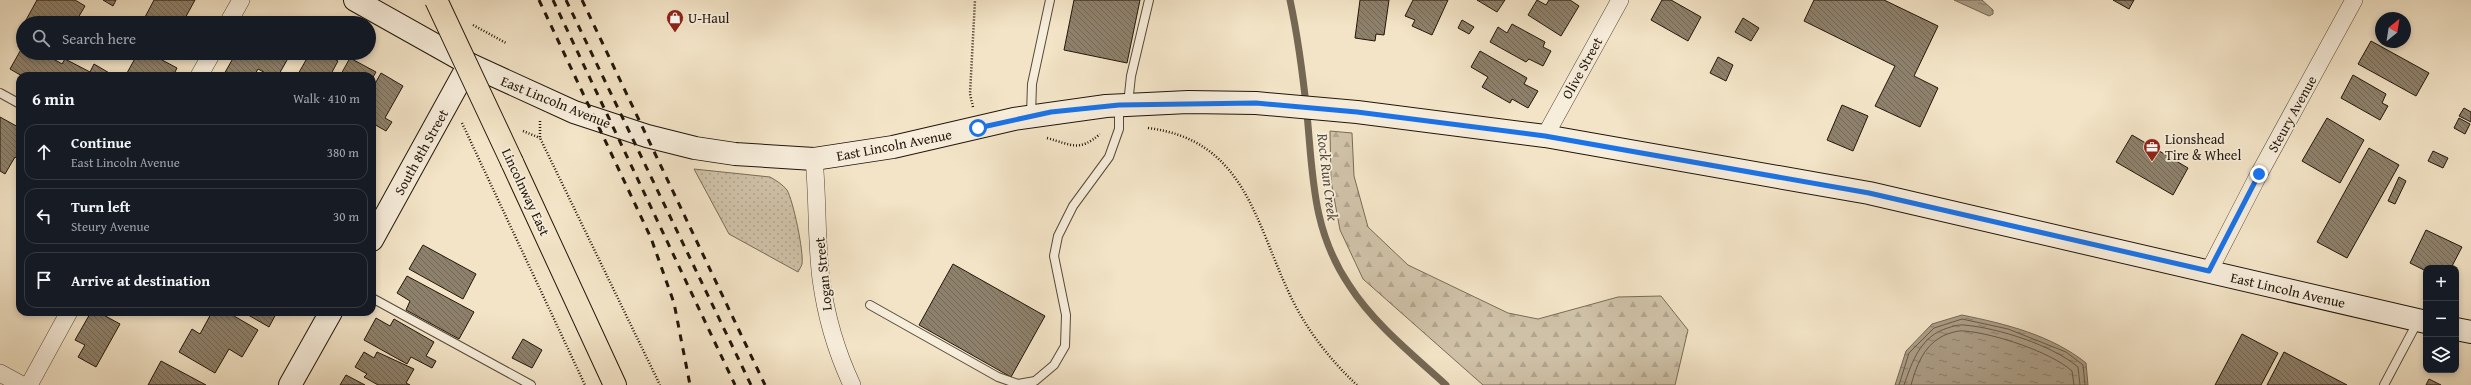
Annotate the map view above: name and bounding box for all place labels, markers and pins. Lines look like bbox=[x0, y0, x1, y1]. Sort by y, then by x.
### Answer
shop icon: U-Haul bbox=[665, 8, 685, 33]
place label: U-Haul bbox=[688, 8, 730, 28]
place label: Lionshead Tire & Wheel bbox=[2165, 129, 2241, 165]
office icon: Lionshead Tire & Wheel bbox=[2142, 137, 2162, 162]

